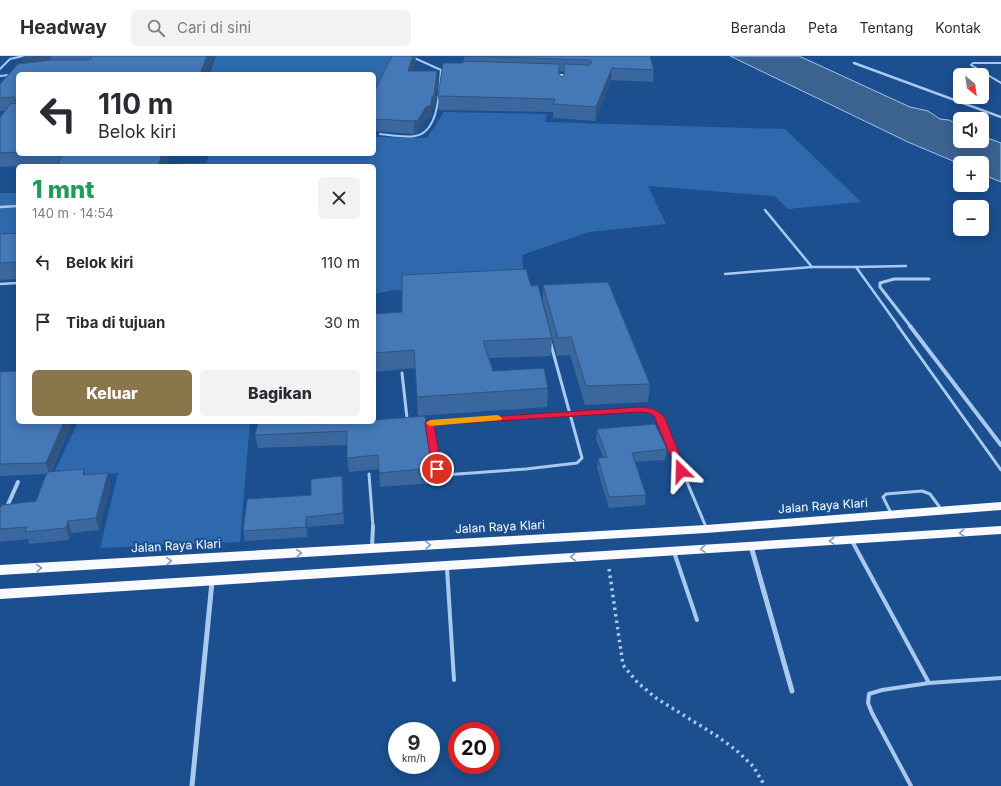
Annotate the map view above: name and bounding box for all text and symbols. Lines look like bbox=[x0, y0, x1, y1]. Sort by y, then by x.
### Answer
search box bbox=[131, 10, 411, 46]
text: Headway bbox=[20, 16, 107, 39]
icon: search bbox=[145, 17, 167, 39]
text: Cari di sini bbox=[177, 18, 251, 37]
text: Beranda bbox=[731, 19, 786, 36]
text: Peta bbox=[808, 19, 838, 36]
text: Tentang bbox=[860, 19, 913, 36]
text: Kontak bbox=[935, 19, 981, 36]
north arrow bbox=[953, 68, 989, 104]
map controls bbox=[953, 68, 989, 236]
text: 110 m bbox=[98, 87, 173, 121]
icon: left bbox=[32, 88, 84, 140]
button: sound bbox=[953, 112, 989, 148]
text: Belok kiri bbox=[98, 121, 176, 142]
button: + bbox=[953, 156, 989, 192]
text: 1 mnt bbox=[32, 175, 95, 204]
button: close bbox=[318, 177, 360, 219]
button: − bbox=[953, 200, 989, 236]
text: 140 m · 14:54 bbox=[32, 205, 114, 221]
icon: left bbox=[32, 251, 54, 273]
text: Belok kiri bbox=[66, 253, 133, 272]
text: 110 m bbox=[321, 253, 360, 272]
icon: arrive bbox=[32, 311, 54, 333]
text: Tiba di tujuan bbox=[66, 313, 165, 332]
text: 30 m bbox=[324, 313, 360, 332]
button: Keluar bbox=[32, 370, 192, 416]
button: Bagikan bbox=[200, 370, 360, 416]
position arrow bbox=[660, 450, 702, 492]
pin bbox=[420, 452, 454, 486]
icon: arrive bbox=[426, 458, 448, 480]
street label: Jalan Raya Klari bbox=[778, 495, 868, 516]
street label: Jalan Raya Klari bbox=[455, 517, 545, 536]
one-way arrow bbox=[959, 529, 965, 538]
street label: Jalan Raya Klari bbox=[131, 536, 221, 555]
one-way arrow bbox=[829, 537, 835, 546]
one-way arrow bbox=[425, 541, 431, 550]
one-way arrow bbox=[700, 544, 706, 553]
one-way arrow bbox=[296, 549, 302, 557]
one-way arrow bbox=[570, 553, 576, 561]
one-way arrow bbox=[166, 556, 172, 565]
one-way arrow bbox=[36, 564, 42, 572]
speed limit sign: 20 bbox=[448, 722, 500, 774]
text: 9 bbox=[407, 731, 420, 755]
text: km/h bbox=[402, 752, 426, 764]

